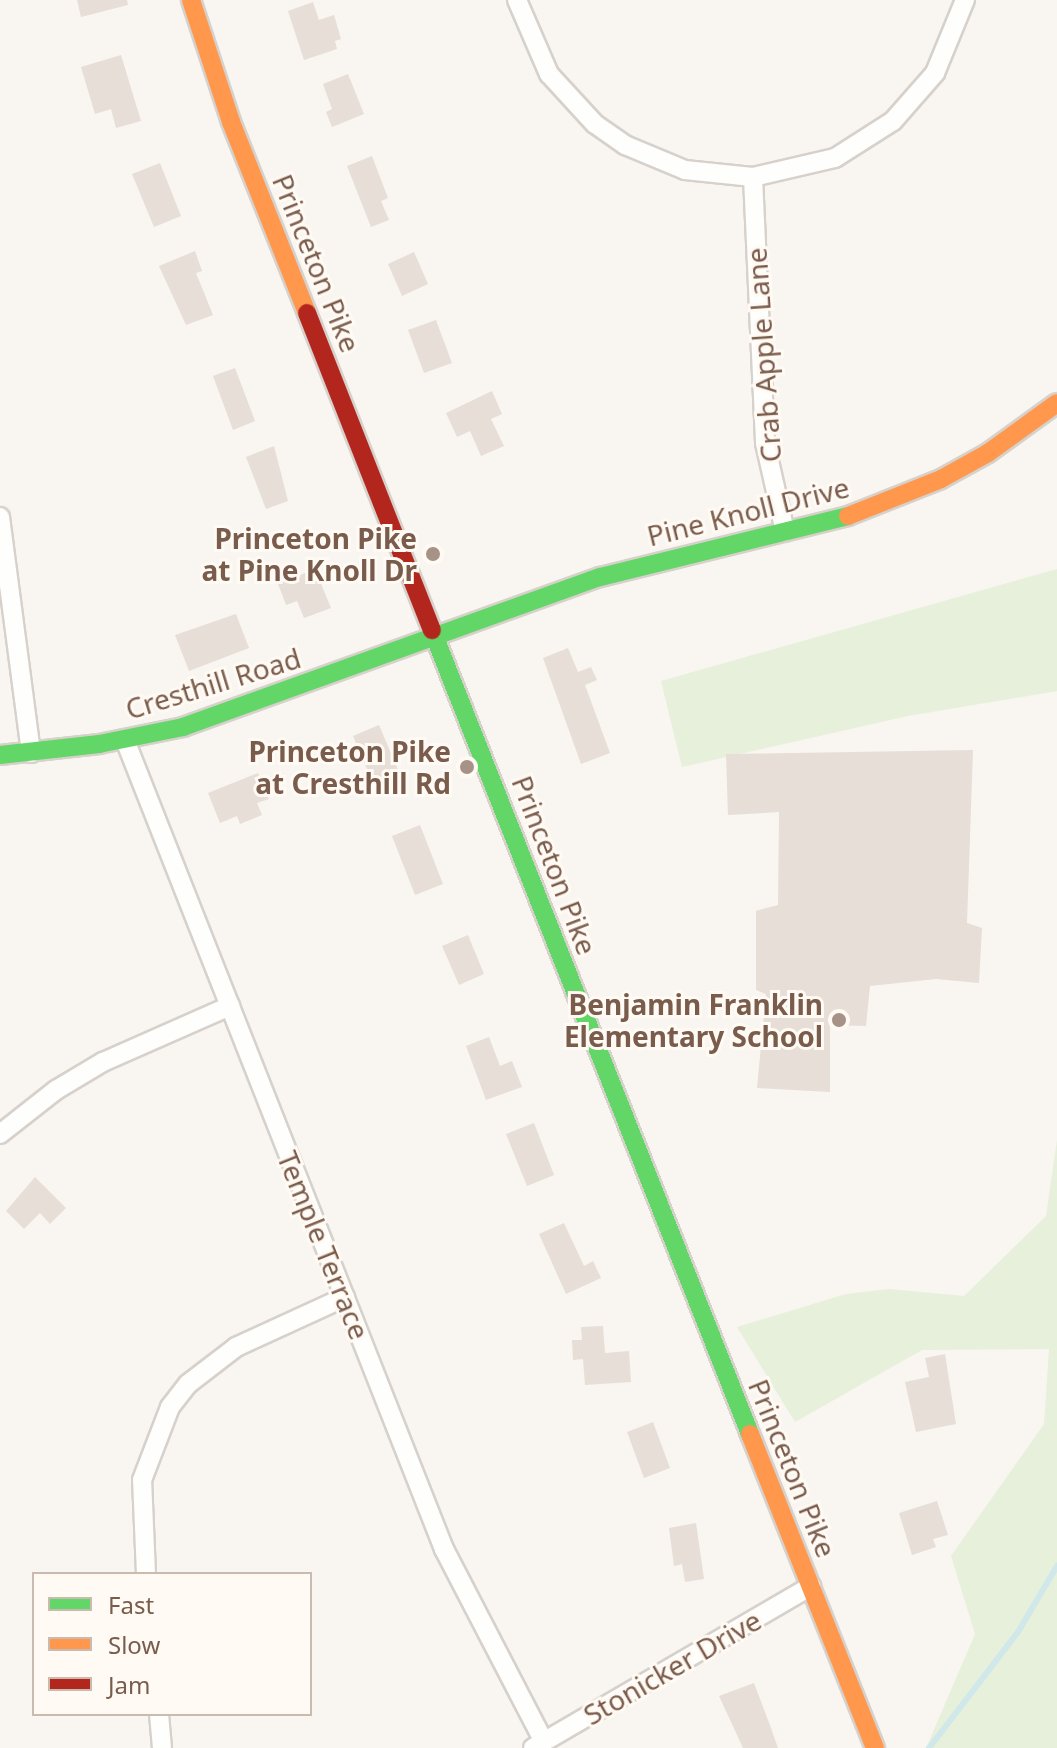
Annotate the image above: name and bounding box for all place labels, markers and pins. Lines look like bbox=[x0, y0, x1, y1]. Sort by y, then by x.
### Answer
place label: Princeton Pike at Pine Knoll Dr bbox=[202, 521, 417, 587]
marker: Princeton Pike at Pine Knoll Dr bbox=[424, 545, 442, 563]
place label: Princeton Pike at Cresthill Rd bbox=[248, 734, 451, 800]
marker: Princeton Pike at Cresthill Rd bbox=[458, 758, 476, 776]
place label: Benjamin Franklin Elementary School bbox=[564, 987, 823, 1053]
marker: Benjamin Franklin Elementary School bbox=[830, 1011, 848, 1029]

